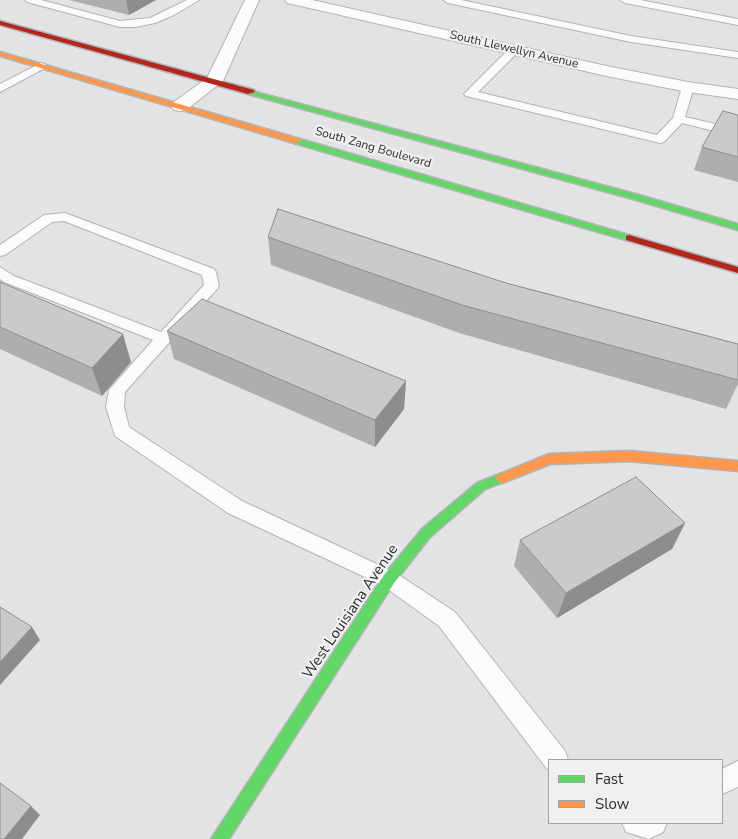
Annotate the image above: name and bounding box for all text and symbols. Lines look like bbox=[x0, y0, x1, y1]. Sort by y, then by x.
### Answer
street label: South Llewellyn Avenue bbox=[448, 28, 580, 72]
street label: South Zang Boulevard bbox=[313, 125, 433, 171]
street label: West Louisiana Avenue bbox=[299, 541, 403, 683]
legend bbox=[548, 759, 723, 824]
text: Fast bbox=[595, 769, 623, 789]
text: Slow bbox=[595, 794, 629, 814]

